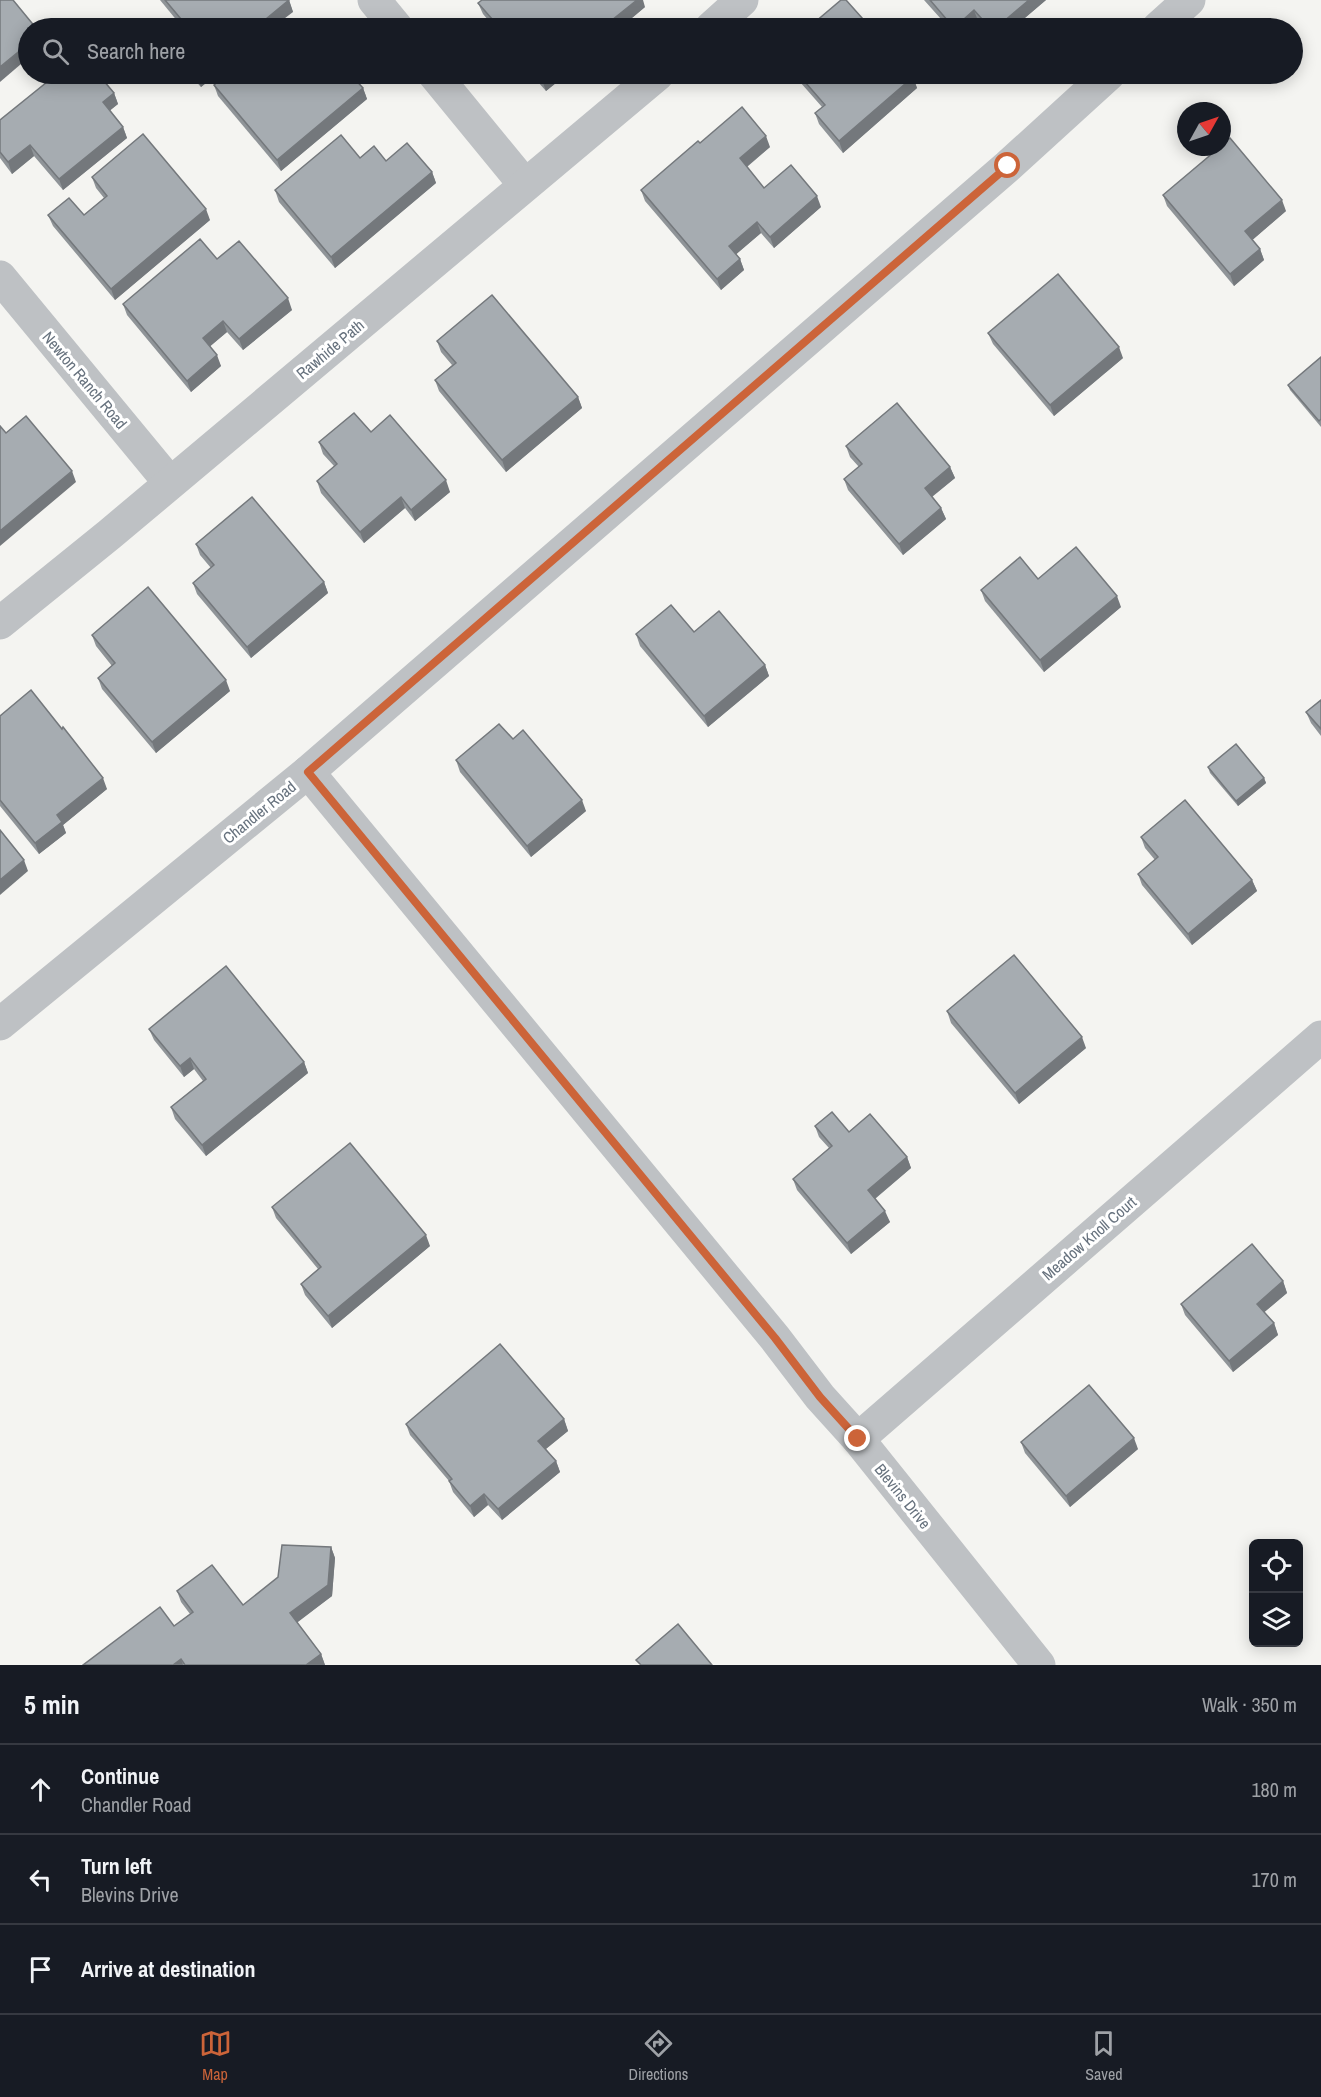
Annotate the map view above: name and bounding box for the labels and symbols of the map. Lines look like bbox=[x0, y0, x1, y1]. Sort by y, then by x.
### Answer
north arrow bbox=[1177, 102, 1231, 156]
route start bbox=[994, 152, 1020, 178]
street label: Rawhide Path bbox=[291, 314, 369, 384]
street label: Newton Ranch Road bbox=[38, 327, 132, 433]
street label: Chandler Road bbox=[218, 776, 300, 848]
street label: Meadow Knoll Court bbox=[1037, 1191, 1141, 1285]
route end bbox=[844, 1425, 870, 1451]
street label: Blevins Drive bbox=[870, 1459, 936, 1533]

